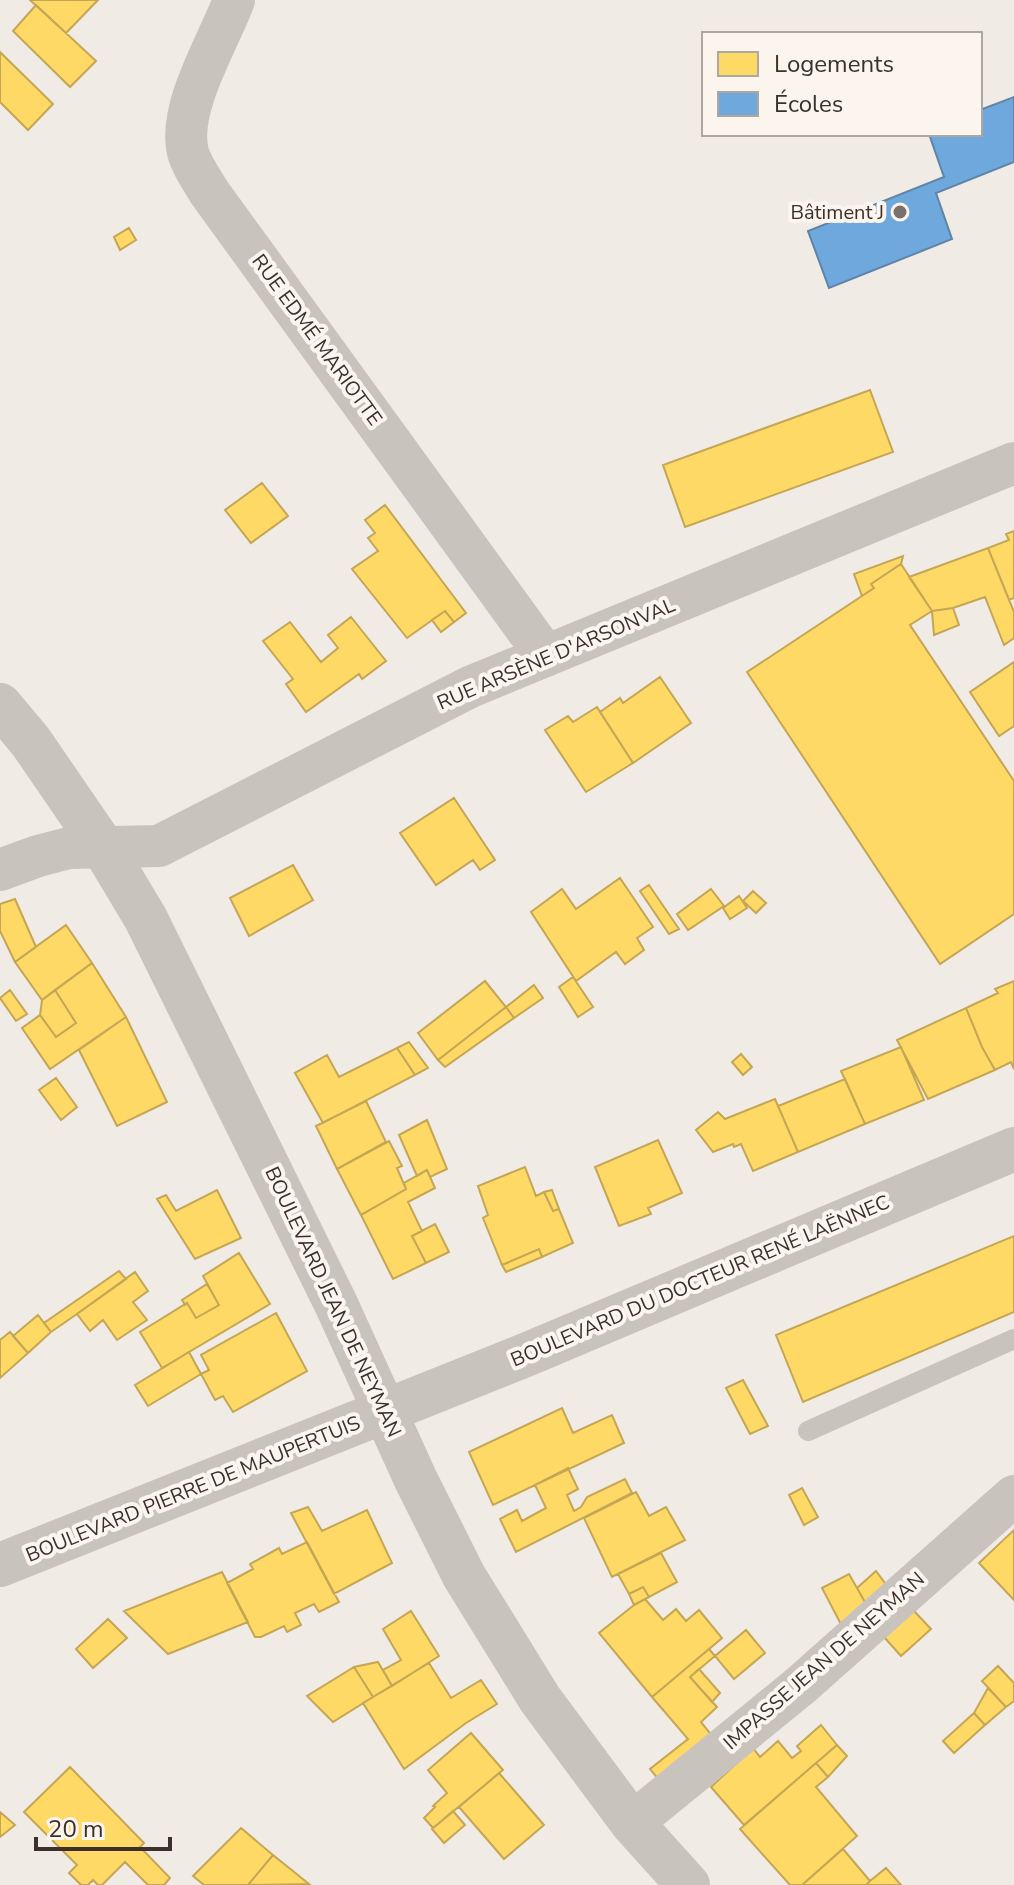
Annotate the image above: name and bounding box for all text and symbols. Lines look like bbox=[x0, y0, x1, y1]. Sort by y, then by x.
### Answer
legend bbox=[702, 32, 982, 136]
text: Logements bbox=[774, 48, 894, 80]
text: Écoles bbox=[774, 88, 843, 120]
place label: Bâtiment J bbox=[791, 199, 884, 226]
marker: Bâtiment J bbox=[891, 203, 909, 221]
street label: RUE EDMÉ MARIOTTE bbox=[246, 249, 388, 431]
street label: RUE ARSÈNE D'ARSONVAL bbox=[433, 591, 679, 716]
street label: BOULEVARD JEAN DE NEYMAN bbox=[258, 1162, 408, 1442]
street label: BOULEVARD DU DOCTEUR RENÉ LAËNNEC bbox=[506, 1189, 894, 1373]
street label: BOULEVARD PIERRE DE MAUPERTUIS bbox=[22, 1409, 364, 1569]
street label: IMPASSE JEAN DE NEYMAN bbox=[718, 1566, 930, 1756]
scale bar bbox=[36, 1801, 170, 1851]
text: 20 m bbox=[48, 1813, 104, 1845]

